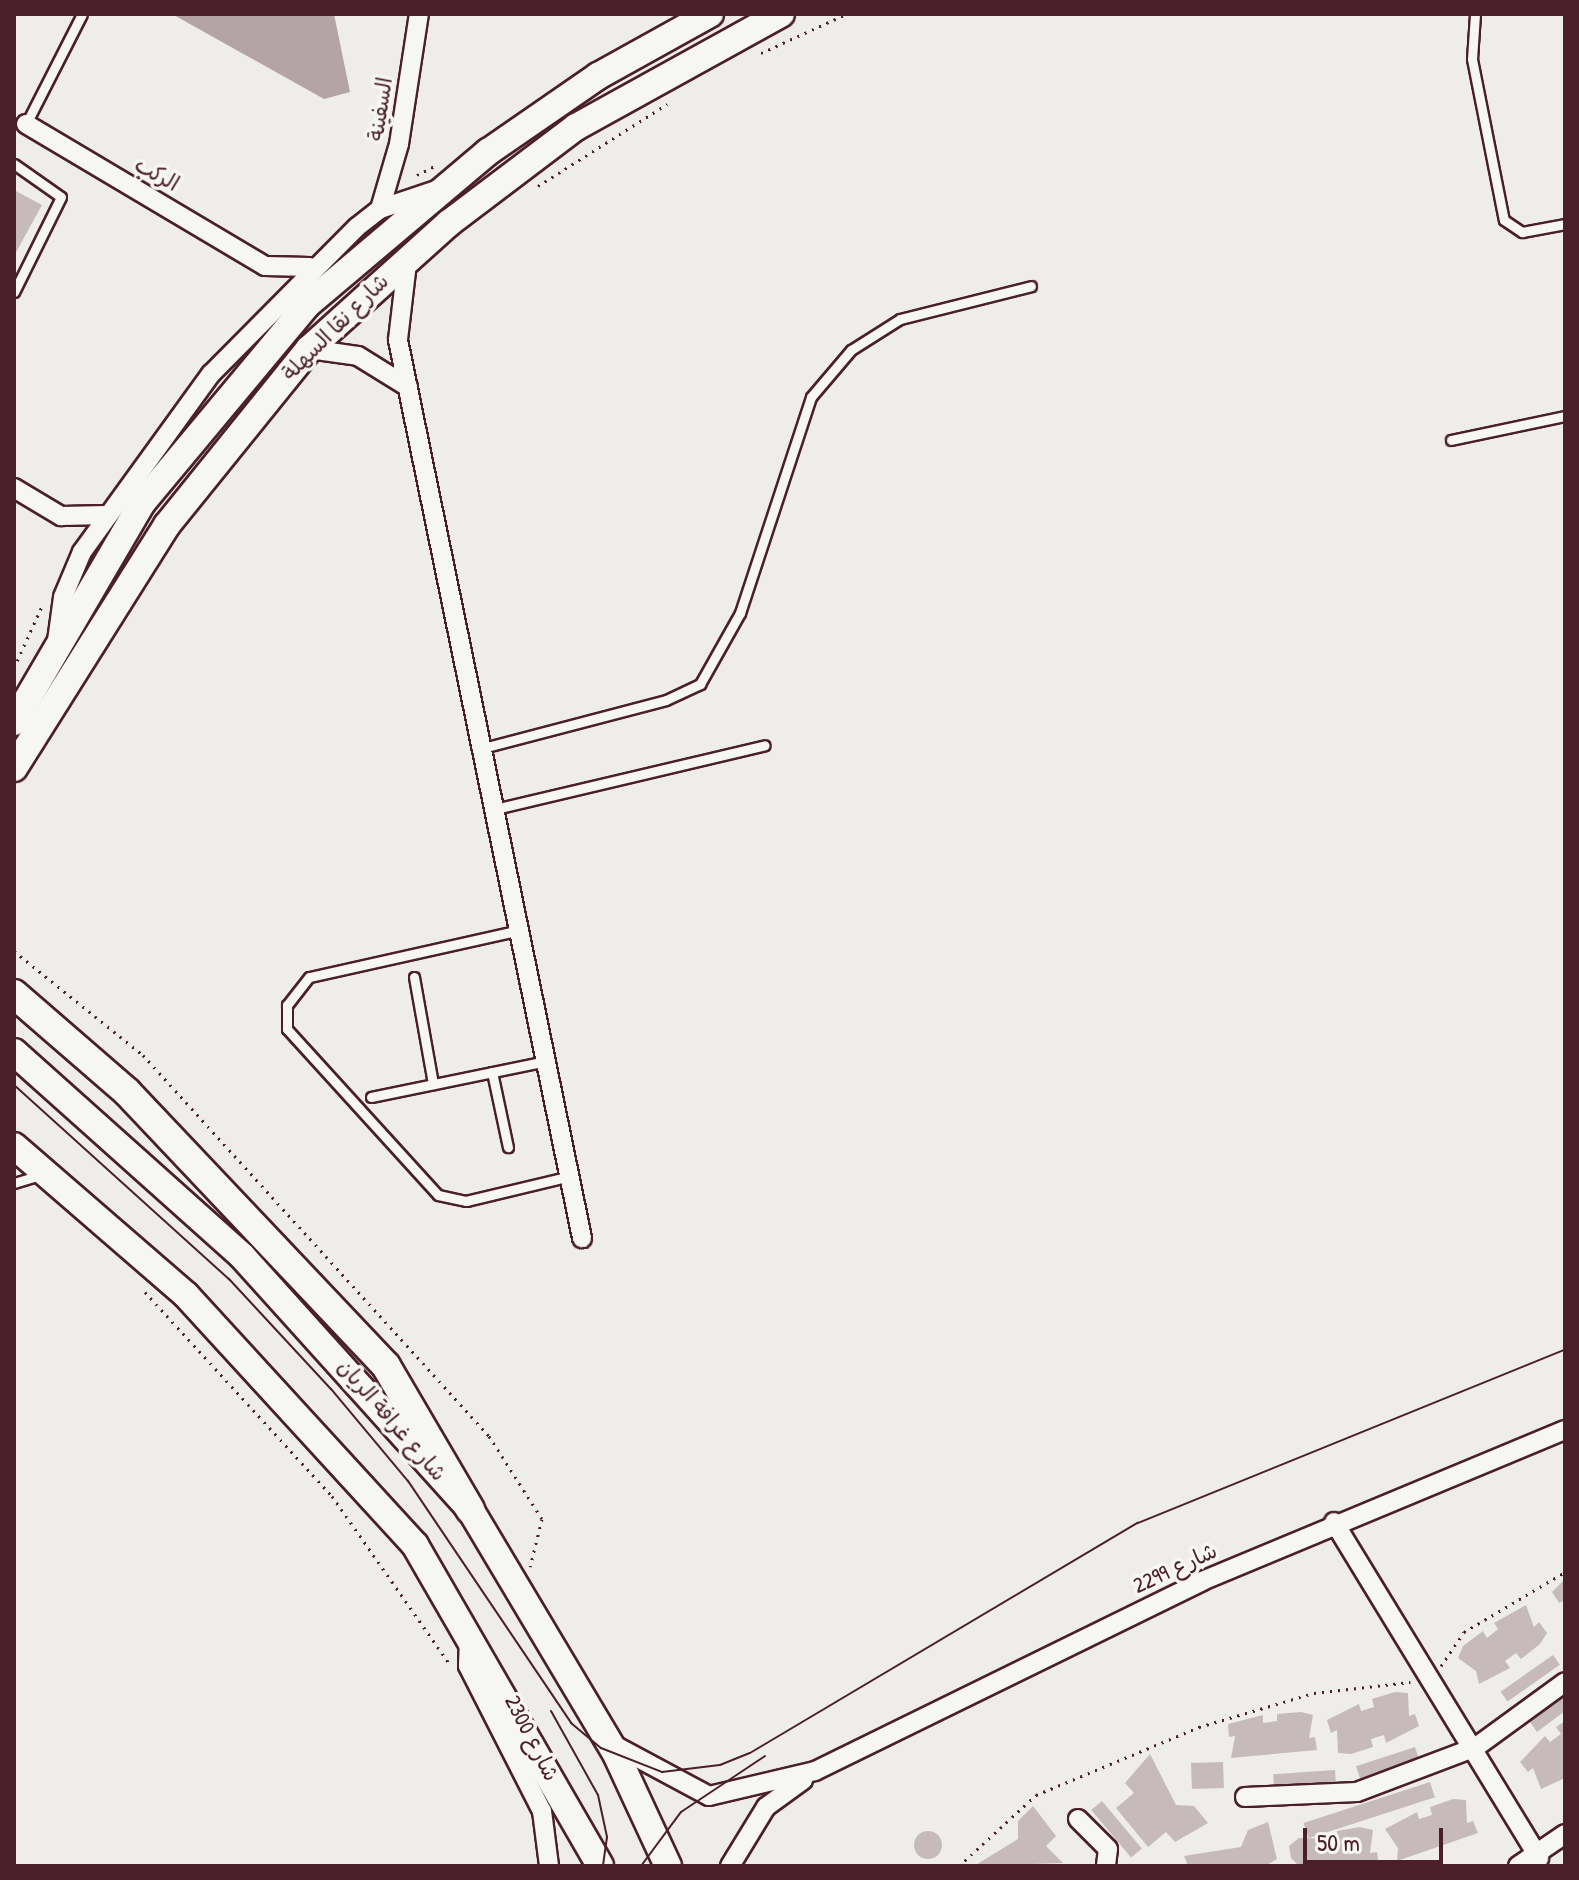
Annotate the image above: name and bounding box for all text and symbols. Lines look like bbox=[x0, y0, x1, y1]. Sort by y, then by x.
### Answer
street label: السفينة bbox=[362, 75, 398, 143]
street label: الركب bbox=[130, 151, 184, 197]
street label: شارع نقا السهلة bbox=[276, 268, 394, 386]
street label: شارع غرافة الريان bbox=[332, 1354, 452, 1486]
street label: شارع 2299 bbox=[1129, 1537, 1221, 1599]
street label: شارع 2300 bbox=[499, 1691, 565, 1785]
scale bar bbox=[1307, 1812, 1447, 1862]
text: 50 m bbox=[1317, 1826, 1360, 1858]

